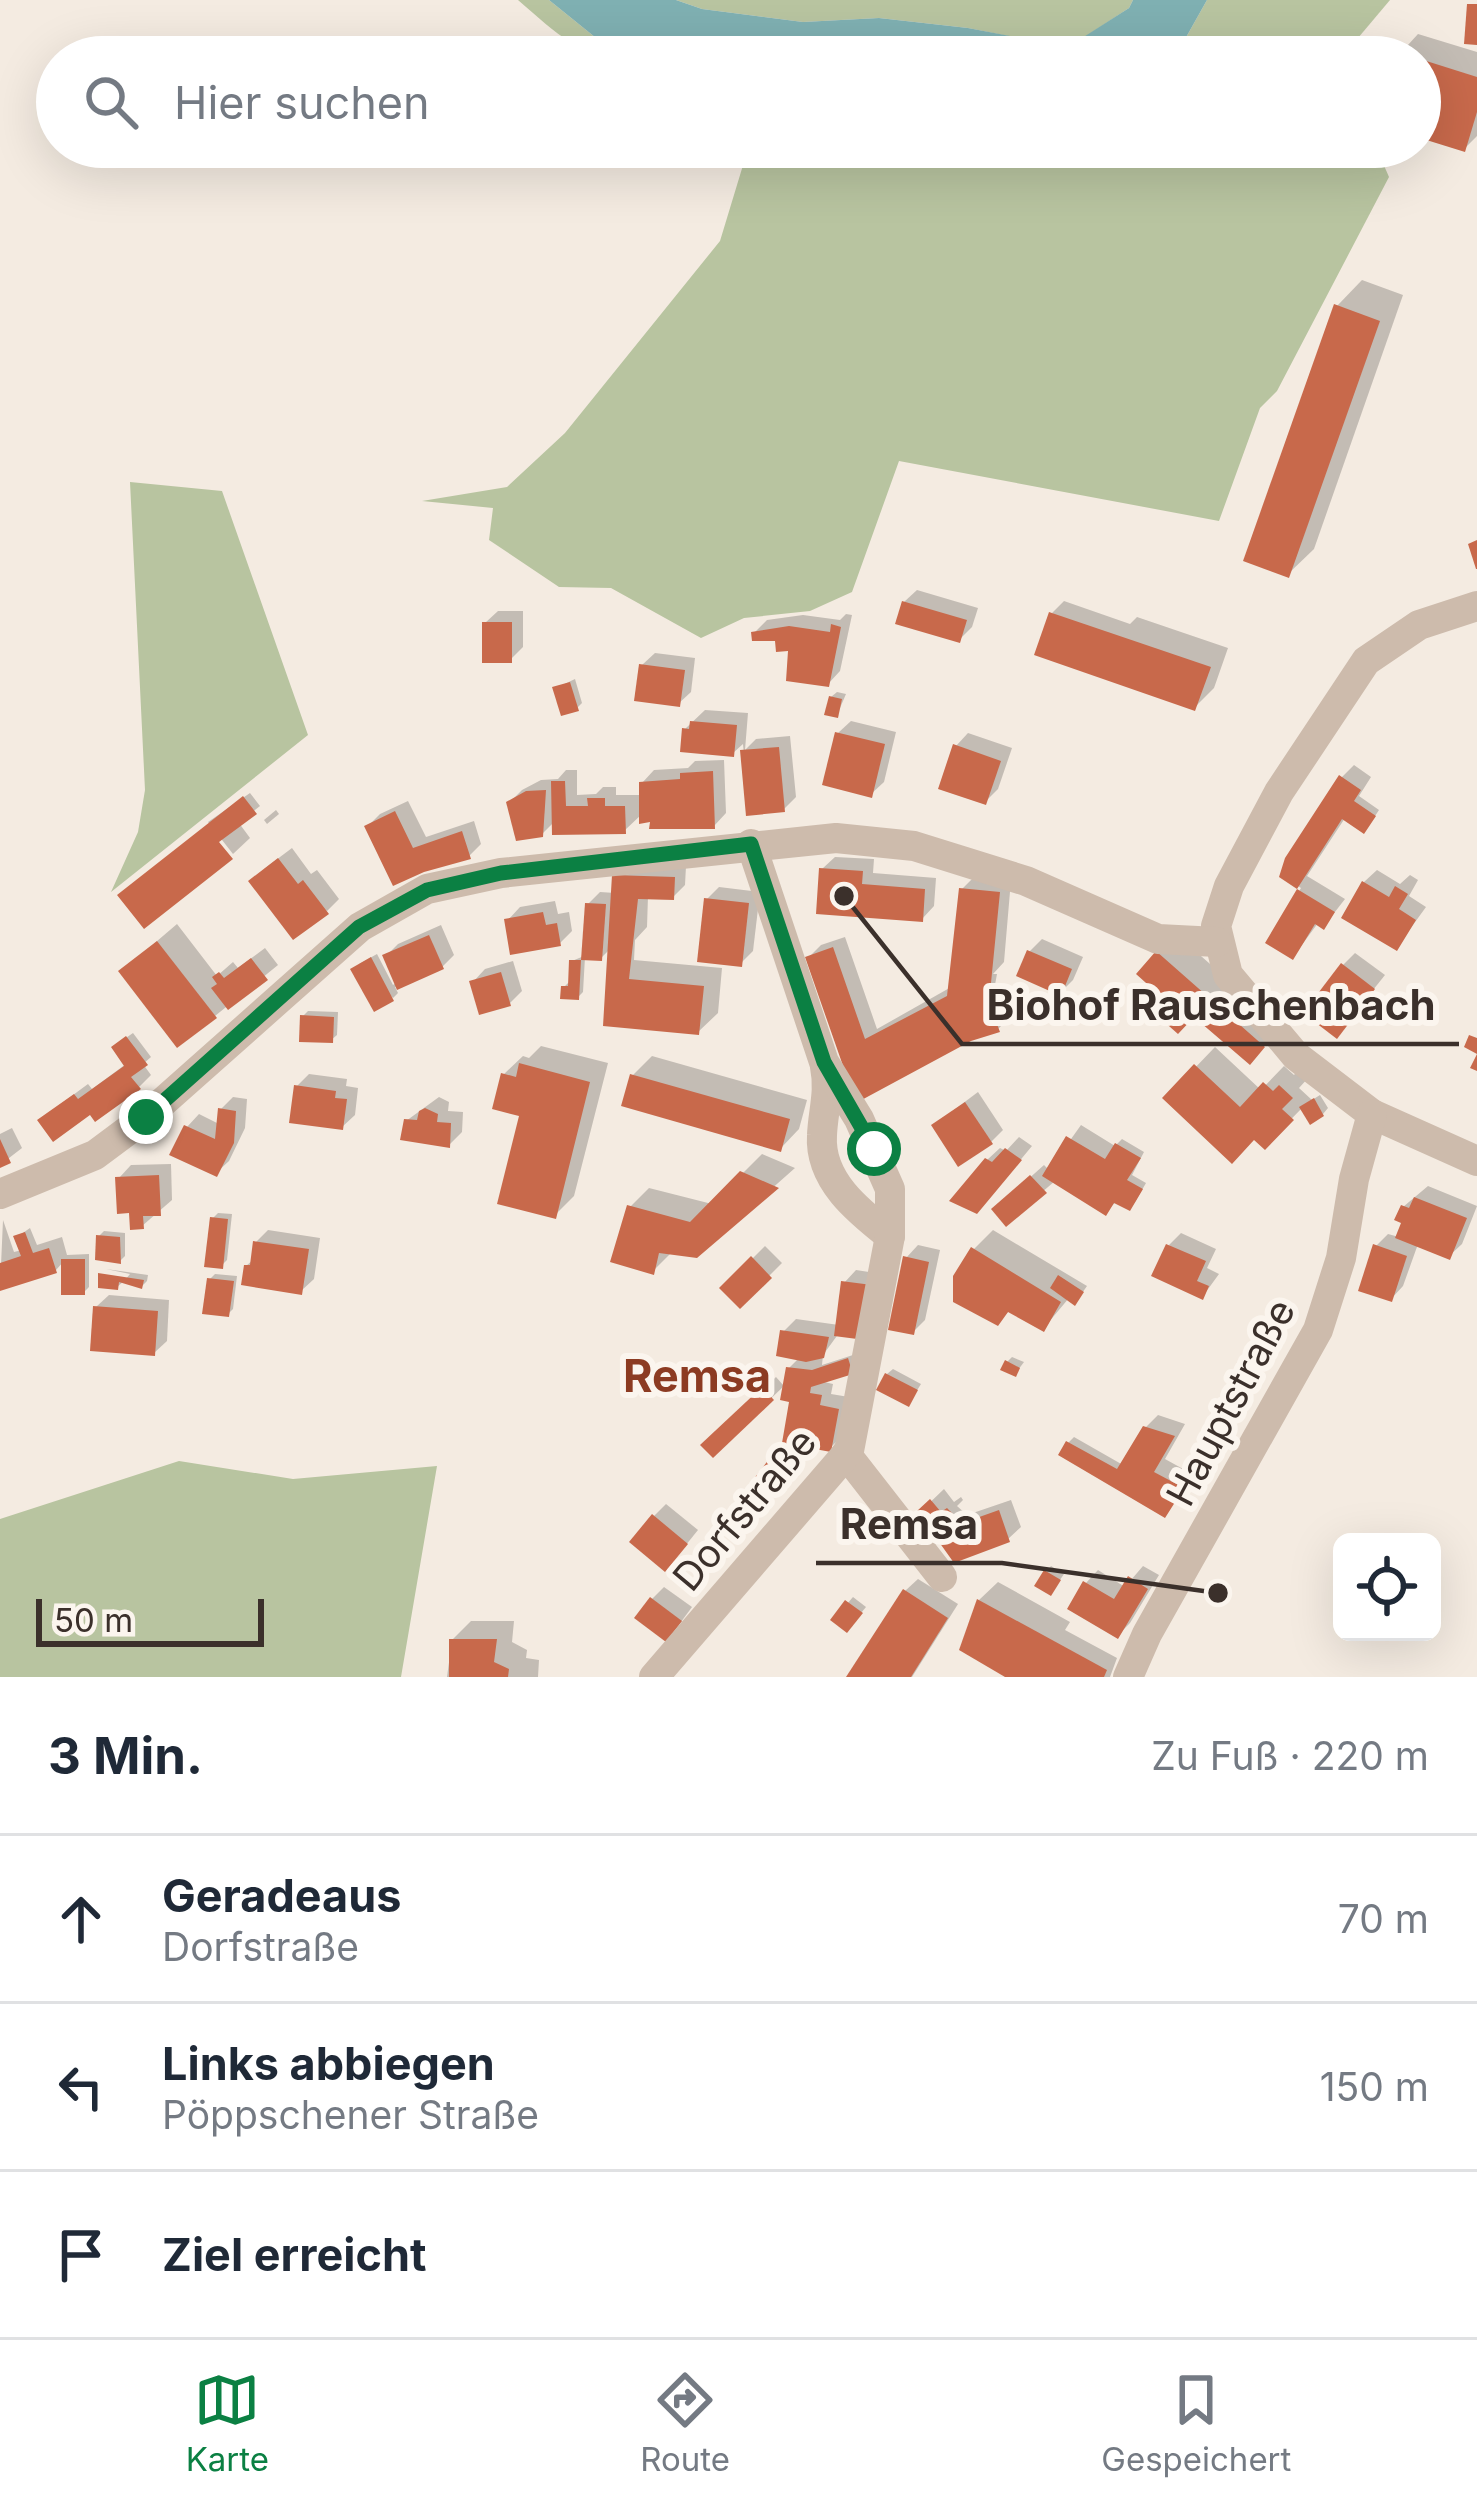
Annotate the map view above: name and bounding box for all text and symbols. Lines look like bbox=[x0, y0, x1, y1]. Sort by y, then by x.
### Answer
search box bbox=[36, 36, 1441, 168]
icon: search bbox=[78, 69, 144, 135]
text: Hier suchen bbox=[174, 75, 430, 130]
callout: Biohof Rauschenbach bbox=[962, 966, 1459, 1044]
text: Biohof Rauschenbach bbox=[986, 979, 1436, 1030]
route end bbox=[119, 1090, 173, 1144]
route start bbox=[847, 1122, 901, 1176]
street label: Hauptstraße bbox=[1156, 1291, 1304, 1513]
district label: Remsa bbox=[623, 1348, 771, 1403]
street label: Dorfstraße bbox=[663, 1418, 825, 1600]
callout: Remsa bbox=[816, 1485, 1002, 1563]
text: Remsa bbox=[840, 1498, 978, 1549]
map controls bbox=[1333, 1533, 1441, 1641]
button: locate bbox=[1333, 1533, 1441, 1641]
scale bar bbox=[36, 1593, 264, 1646]
text: 50 m bbox=[54, 1600, 133, 1640]
text: 3 Min. bbox=[48, 1725, 203, 1786]
text: Zu Fuß · 220 m bbox=[1151, 1732, 1429, 1779]
text: Geradeaus bbox=[162, 1868, 401, 1923]
icon: ahead bbox=[48, 1886, 114, 1952]
text: 70 m bbox=[1338, 1895, 1429, 1942]
text: Dorfstraße bbox=[162, 1923, 359, 1970]
text: Links abbiegen bbox=[162, 2036, 495, 2091]
icon: left bbox=[48, 2054, 114, 2120]
text: 150 m bbox=[1320, 2063, 1429, 2110]
text: Pöppschener Straße bbox=[162, 2091, 539, 2138]
icon: arrive bbox=[48, 2222, 114, 2288]
text: Ziel erreicht bbox=[162, 2227, 426, 2282]
tab: Karte bbox=[186, 2367, 269, 2479]
tab: Route bbox=[640, 2367, 730, 2479]
tab: Gespeichert bbox=[1101, 2367, 1291, 2479]

